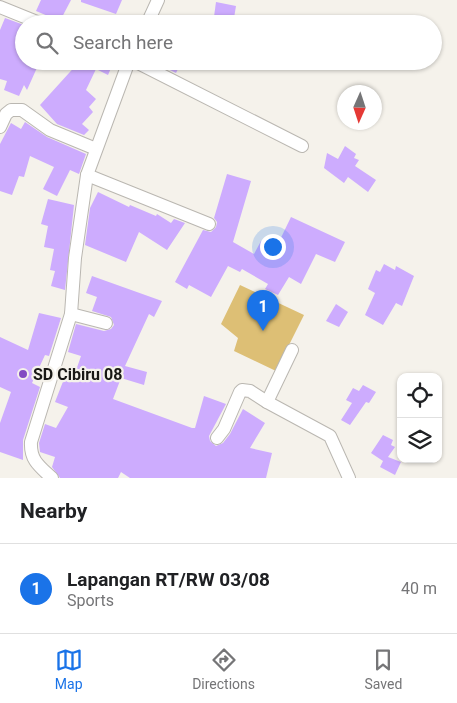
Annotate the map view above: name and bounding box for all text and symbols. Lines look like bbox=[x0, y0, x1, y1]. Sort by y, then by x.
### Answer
search box bbox=[15, 15, 442, 70]
icon: search bbox=[33, 29, 61, 57]
text: Search here bbox=[73, 31, 173, 54]
north arrow bbox=[337, 85, 382, 130]
your location bbox=[260, 234, 286, 260]
pin: 1 bbox=[247, 290, 279, 331]
place label: SD Cibiru 08 bbox=[33, 365, 122, 384]
marker: SD Cibiru 08 bbox=[17, 368, 29, 380]
map controls bbox=[397, 373, 442, 463]
button: locate bbox=[397, 373, 442, 418]
button: layers bbox=[397, 418, 442, 463]
text: Nearby bbox=[20, 499, 87, 523]
text: Lapangan RT/RW 03/08 bbox=[67, 568, 270, 591]
text: 1 bbox=[31, 579, 41, 598]
text: 40 m bbox=[401, 579, 437, 598]
text: Sports bbox=[67, 591, 114, 610]
tab: Map bbox=[55, 646, 83, 692]
tab: Directions bbox=[192, 646, 255, 692]
tab: Saved bbox=[364, 646, 402, 692]

